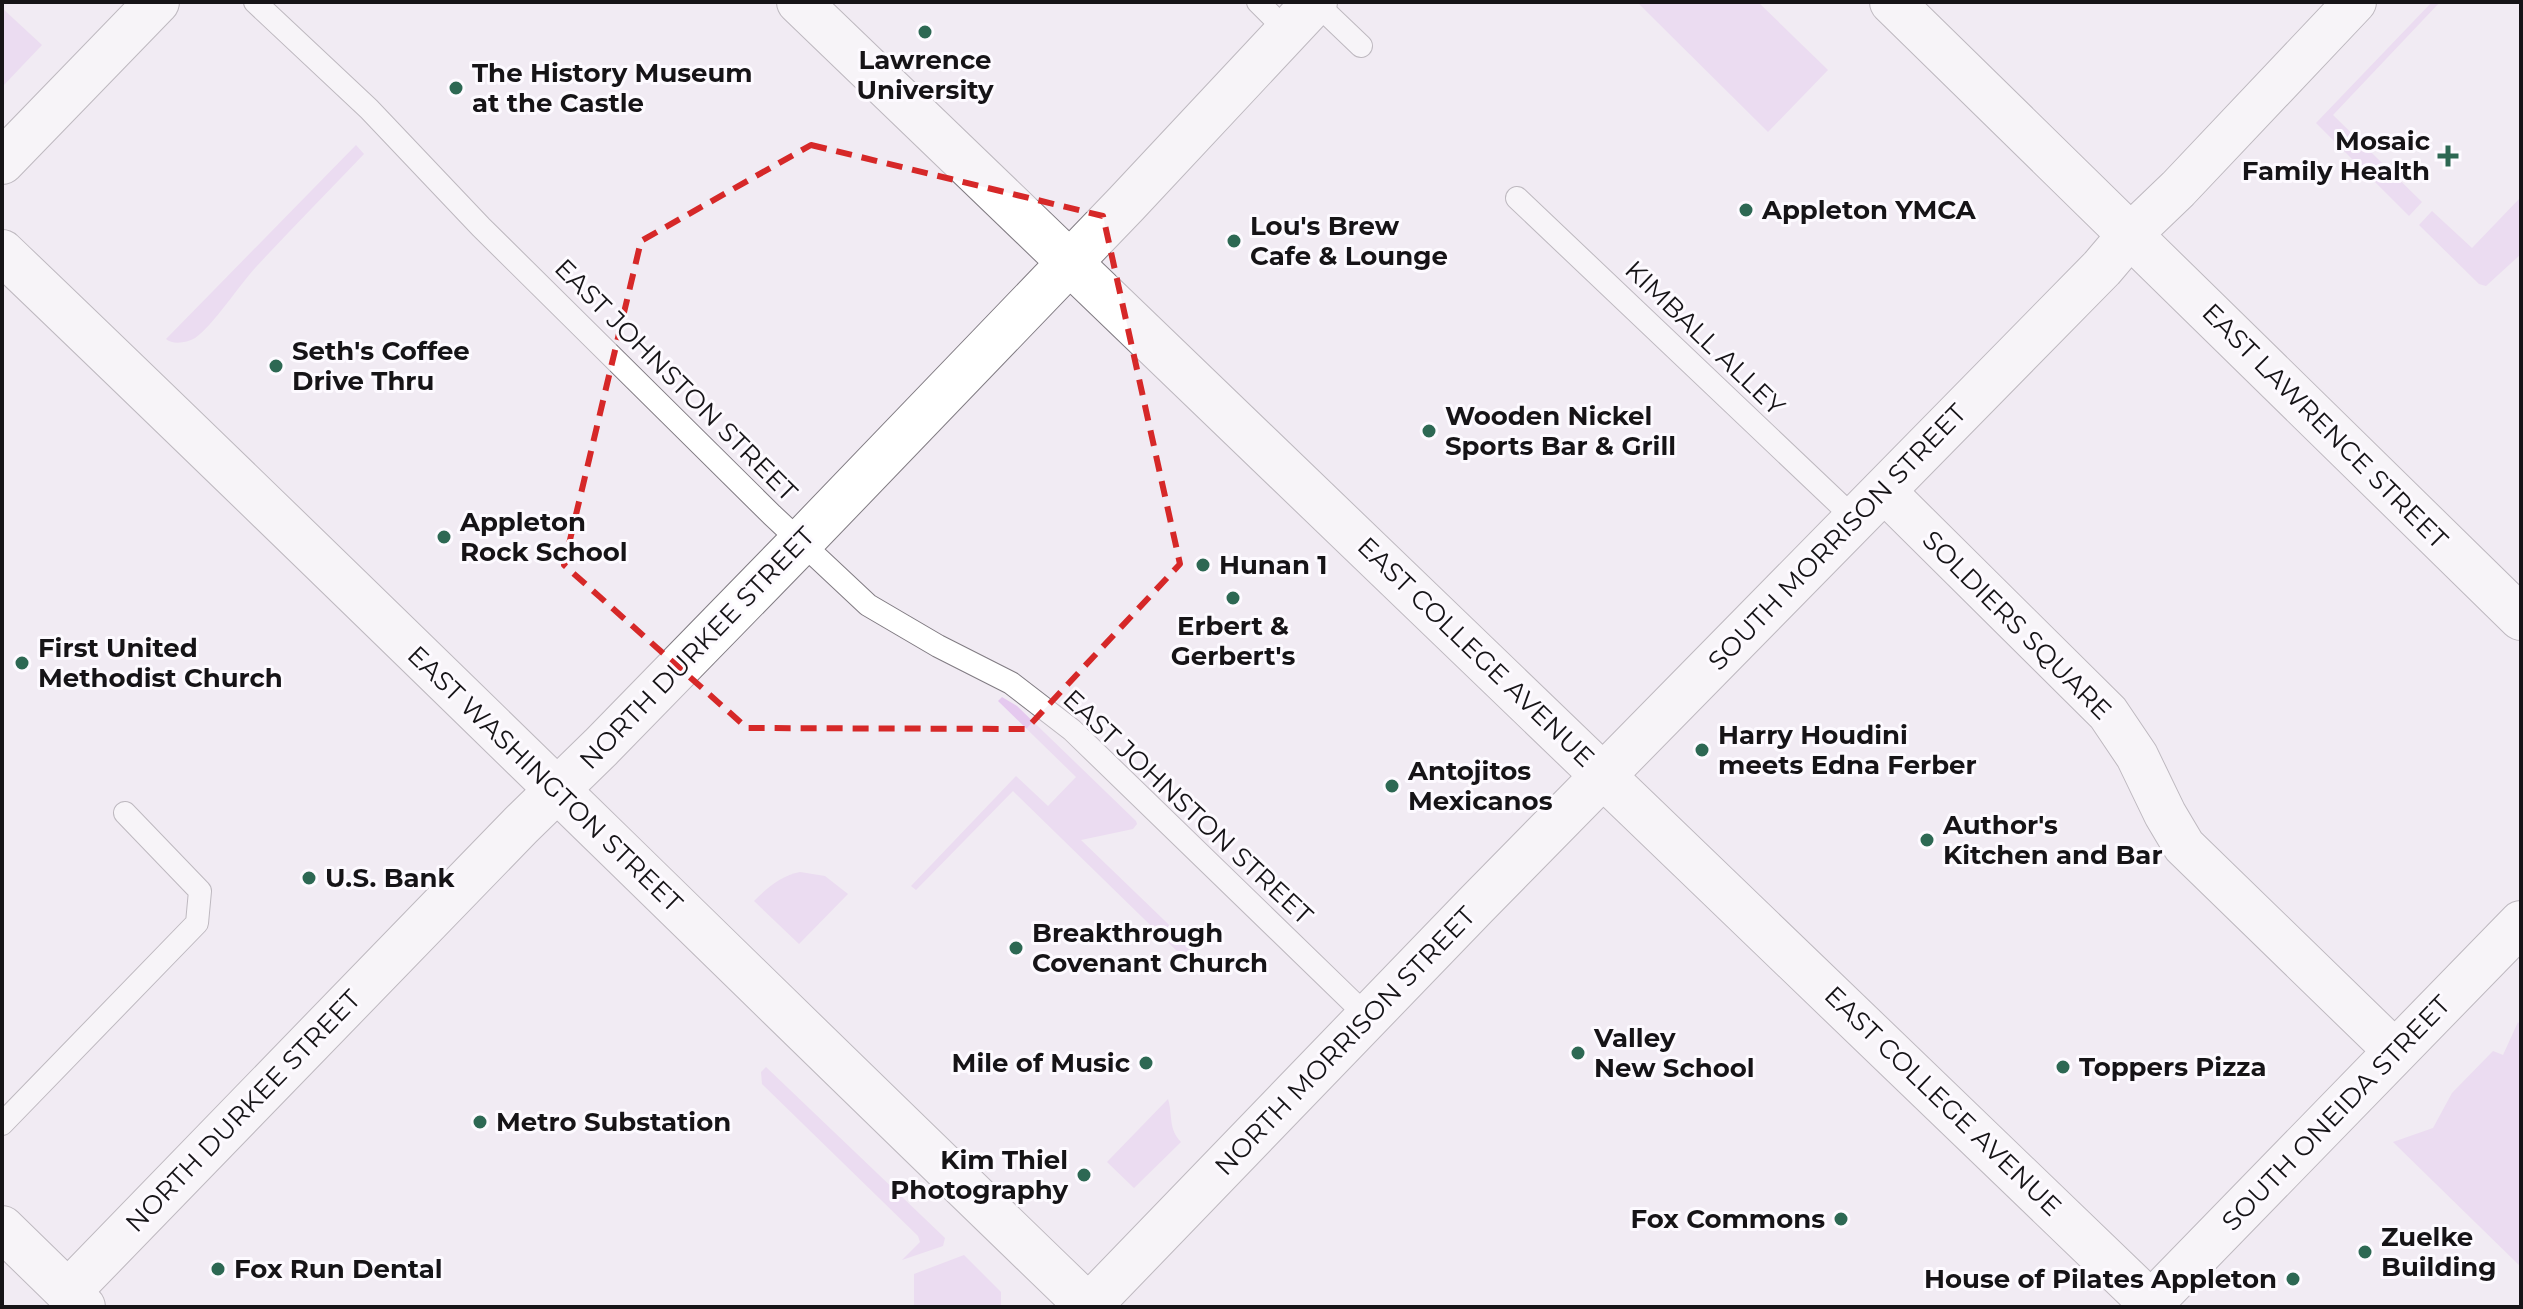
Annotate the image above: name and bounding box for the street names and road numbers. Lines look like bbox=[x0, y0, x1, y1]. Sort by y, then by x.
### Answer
street label: EAST JOHNSTON STREET bbox=[548, 252, 804, 508]
street label: KIMBALL ALLEY bbox=[1618, 254, 1792, 423]
street label: EAST LAWRENCE STREET bbox=[2196, 297, 2455, 556]
street label: SOUTH MORRISON STREET bbox=[1701, 397, 1973, 677]
street label: NORTH DURKEE STREET bbox=[573, 520, 821, 776]
street label: SOLDIERS SQUARE bbox=[1916, 524, 2118, 726]
street label: EAST COLLEGE AVENUE bbox=[1351, 530, 1601, 774]
street label: EAST WASHINGTON STREET bbox=[401, 639, 689, 919]
street label: EAST JOHNSTON STREET bbox=[1056, 683, 1320, 931]
street label: NORTH MORRISON STREET bbox=[1208, 900, 1482, 1182]
street label: EAST COLLEGE AVENUE bbox=[1818, 979, 2068, 1223]
street label: NORTH DURKEE STREET bbox=[119, 983, 367, 1239]
street label: SOUTH ONEIDA STREET bbox=[2215, 989, 2457, 1237]

